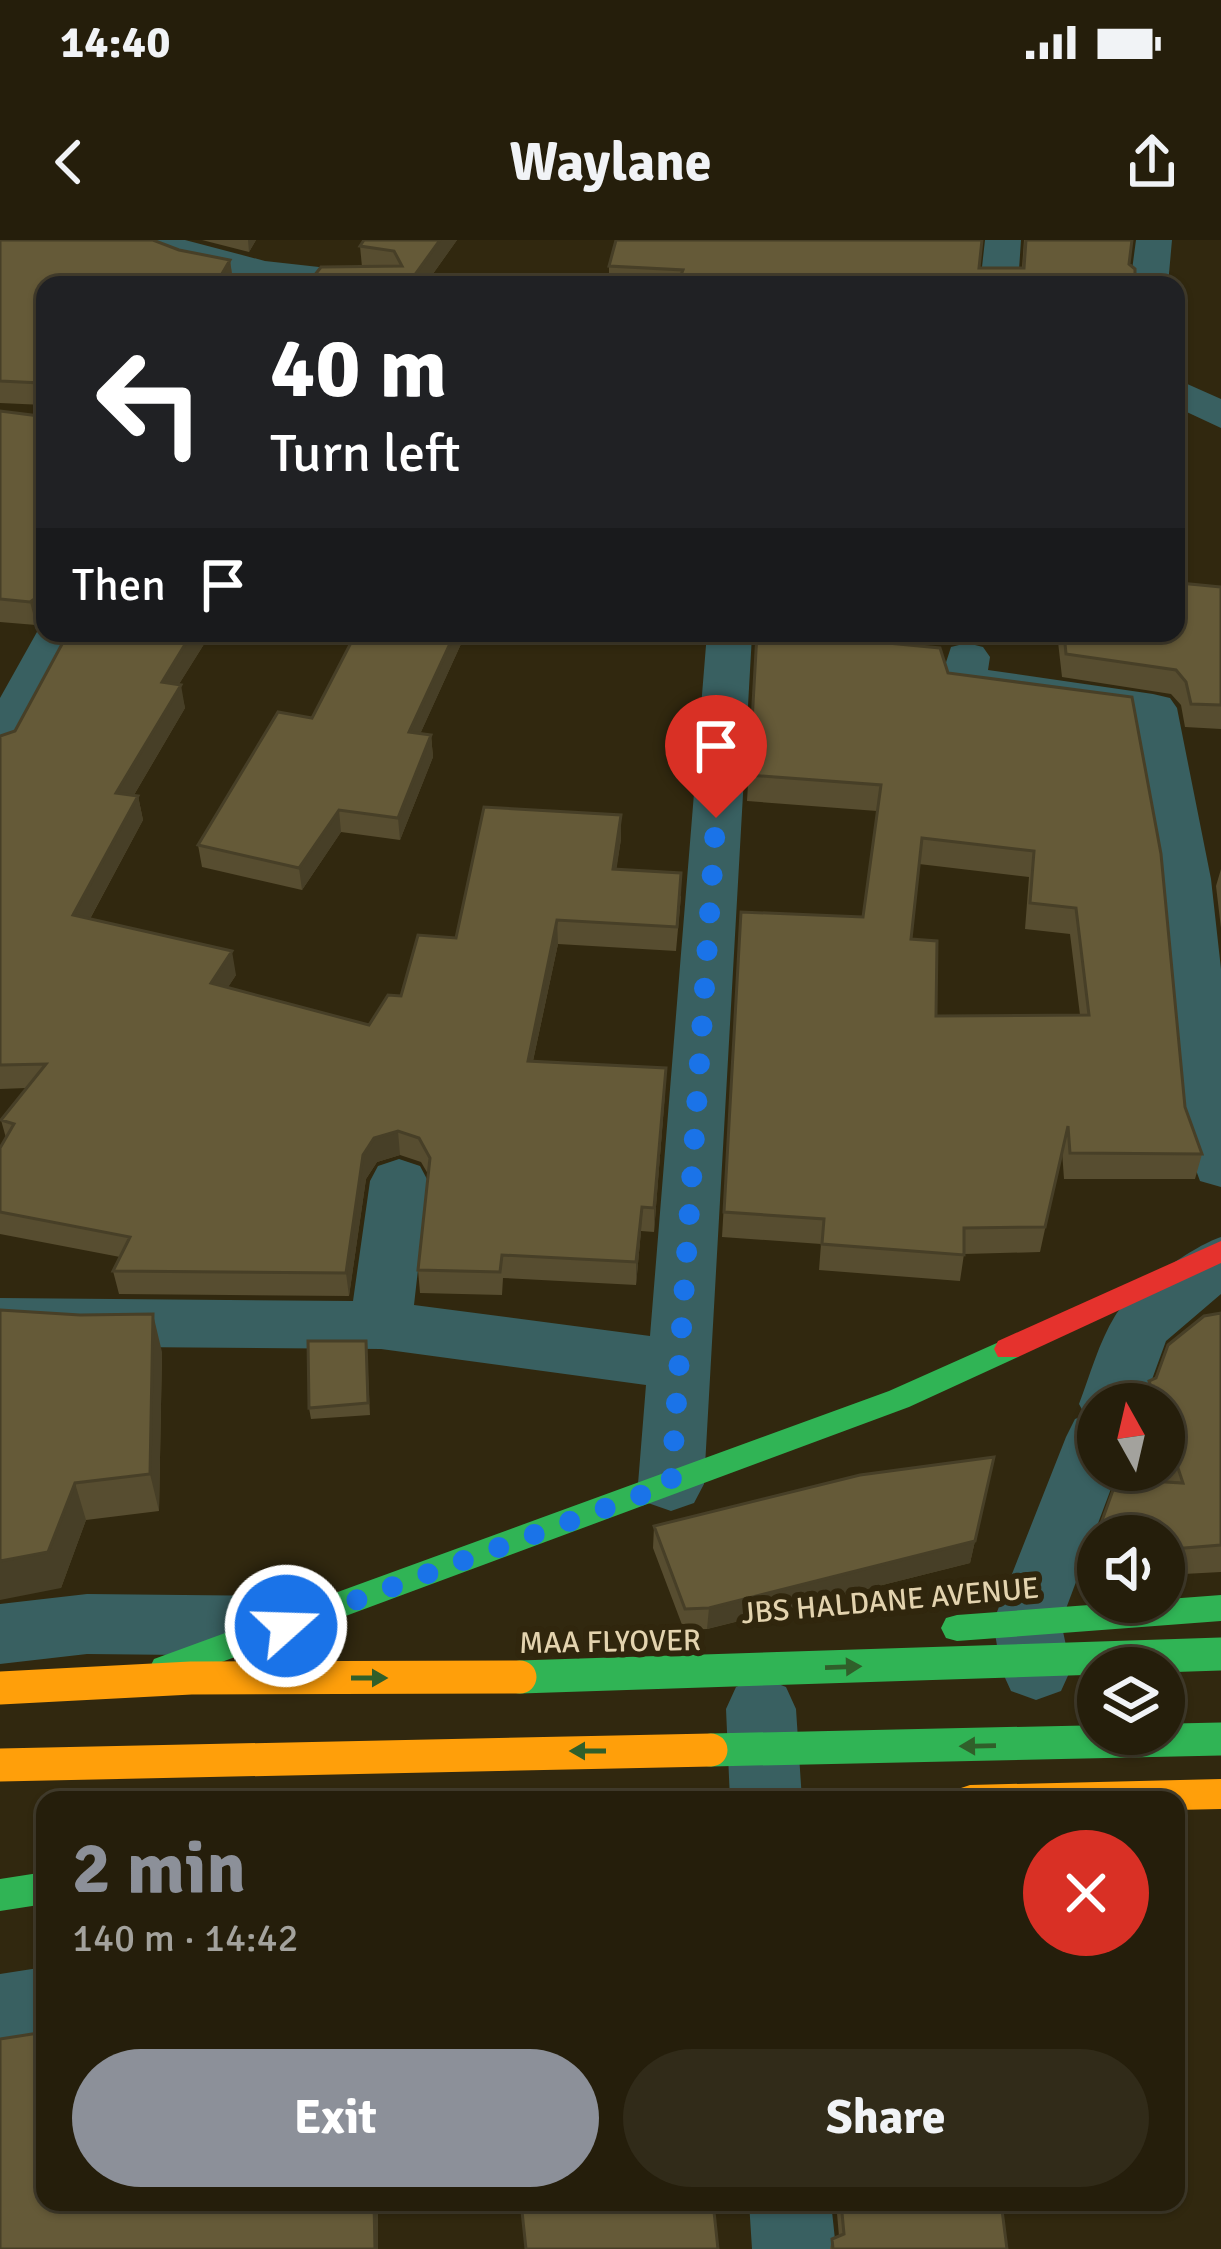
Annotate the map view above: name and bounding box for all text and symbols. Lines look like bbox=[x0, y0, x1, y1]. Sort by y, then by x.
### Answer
text: 14:40 bbox=[60, 15, 170, 70]
icon: back bbox=[36, 129, 102, 195]
text: Waylane bbox=[509, 129, 712, 196]
icon: share bbox=[1119, 129, 1185, 195]
text: 40 m bbox=[270, 317, 447, 421]
icon: left bbox=[72, 324, 228, 480]
text: Turn left bbox=[270, 420, 460, 487]
icon: arrive bbox=[190, 552, 256, 618]
text: Then bbox=[72, 558, 166, 613]
pin bbox=[665, 695, 767, 818]
icon: arrive bbox=[683, 713, 749, 779]
north arrow bbox=[1077, 1383, 1185, 1491]
map controls bbox=[1077, 1383, 1185, 1755]
button: sound bbox=[1077, 1515, 1185, 1623]
position arrow bbox=[223, 1563, 349, 1689]
street label: JBS HALDANE AVENUE bbox=[740, 1570, 1040, 1632]
street label: MAA FLYOVER bbox=[519, 1622, 701, 1662]
button: layers bbox=[1077, 1647, 1185, 1755]
one-way arrow bbox=[825, 1657, 863, 1676]
one-way arrow bbox=[351, 1668, 389, 1688]
one-way arrow bbox=[958, 1736, 996, 1755]
one-way arrow bbox=[568, 1741, 606, 1761]
text: 2 min bbox=[72, 1824, 246, 1913]
button: close bbox=[1023, 1830, 1149, 1956]
text: 140 m · 14:42 bbox=[72, 1914, 299, 1962]
button: Exit bbox=[72, 2049, 599, 2187]
button: Share bbox=[623, 2049, 1149, 2187]

